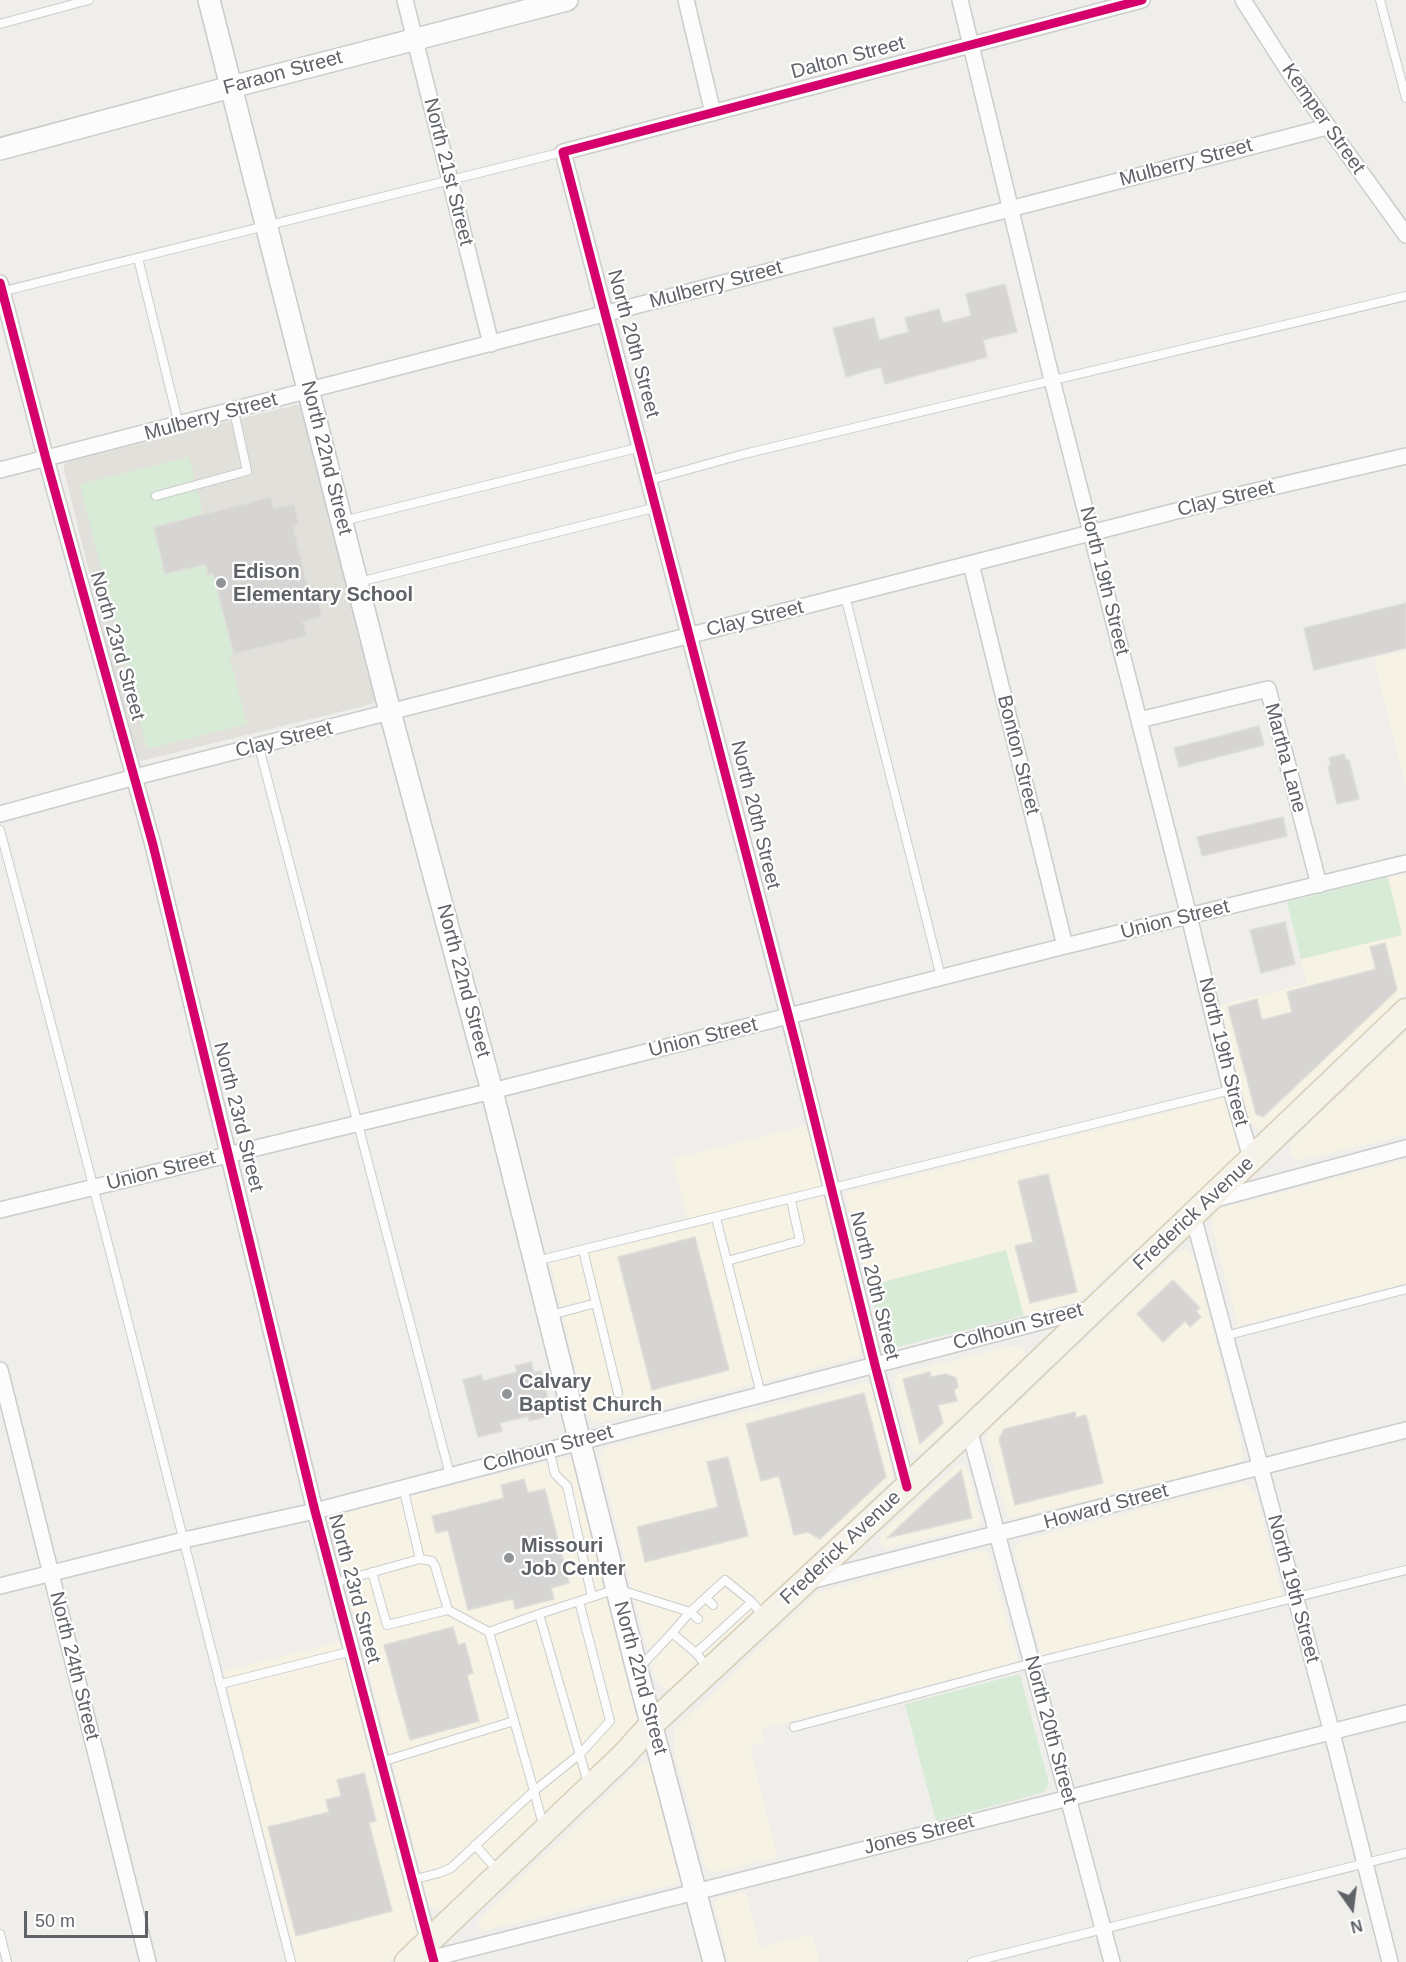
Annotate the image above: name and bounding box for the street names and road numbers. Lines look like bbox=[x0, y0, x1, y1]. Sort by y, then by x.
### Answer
street label: Dalton Street bbox=[789, 31, 907, 85]
street label: Faraon Street bbox=[221, 46, 345, 100]
street label: Kemper Street bbox=[1276, 59, 1370, 179]
street label: North 21st Street bbox=[418, 96, 478, 248]
street label: Mulberry Street bbox=[1117, 134, 1255, 192]
street label: Mulberry Street bbox=[647, 256, 785, 314]
street label: North 20th Street bbox=[602, 267, 664, 421]
street label: North 22nd Street bbox=[295, 379, 357, 537]
street label: Mulberry Street bbox=[142, 388, 280, 446]
street label: Clay Street bbox=[1175, 475, 1277, 523]
street label: North 19th Street bbox=[1074, 504, 1134, 658]
street label: North 23rd Street bbox=[84, 569, 150, 723]
street label: Clay Street bbox=[704, 595, 806, 643]
street label: Bonton Street bbox=[992, 693, 1044, 817]
street label: Martha Lane bbox=[1259, 701, 1311, 815]
street label: Clay Street bbox=[233, 716, 335, 764]
street label: North 20th Street bbox=[725, 738, 785, 892]
street label: Union Street bbox=[1118, 895, 1232, 945]
street label: North 22nd Street bbox=[431, 902, 495, 1060]
street label: North 19th Street bbox=[1193, 975, 1253, 1129]
street label: Union Street bbox=[646, 1013, 760, 1063]
street label: North 23rd Street bbox=[208, 1040, 268, 1194]
street label: Union Street bbox=[104, 1146, 218, 1196]
street label: Frederick Avenue bbox=[1129, 1152, 1259, 1276]
street label: North 20th Street bbox=[844, 1209, 904, 1363]
street label: Colhoun Street bbox=[950, 1298, 1086, 1356]
street label: Colhoun Street bbox=[480, 1420, 616, 1478]
street label: Howard Street bbox=[1041, 1479, 1171, 1535]
street label: Frederick Avenue bbox=[776, 1486, 906, 1610]
street label: North 23rd Street bbox=[323, 1512, 385, 1666]
street label: North 19th Street bbox=[1262, 1512, 1324, 1666]
street label: North 24th Street bbox=[44, 1589, 104, 1743]
street label: North 22nd Street bbox=[608, 1599, 672, 1757]
street label: North 20th Street bbox=[1019, 1653, 1081, 1807]
street label: Jones Street bbox=[862, 1810, 976, 1860]

